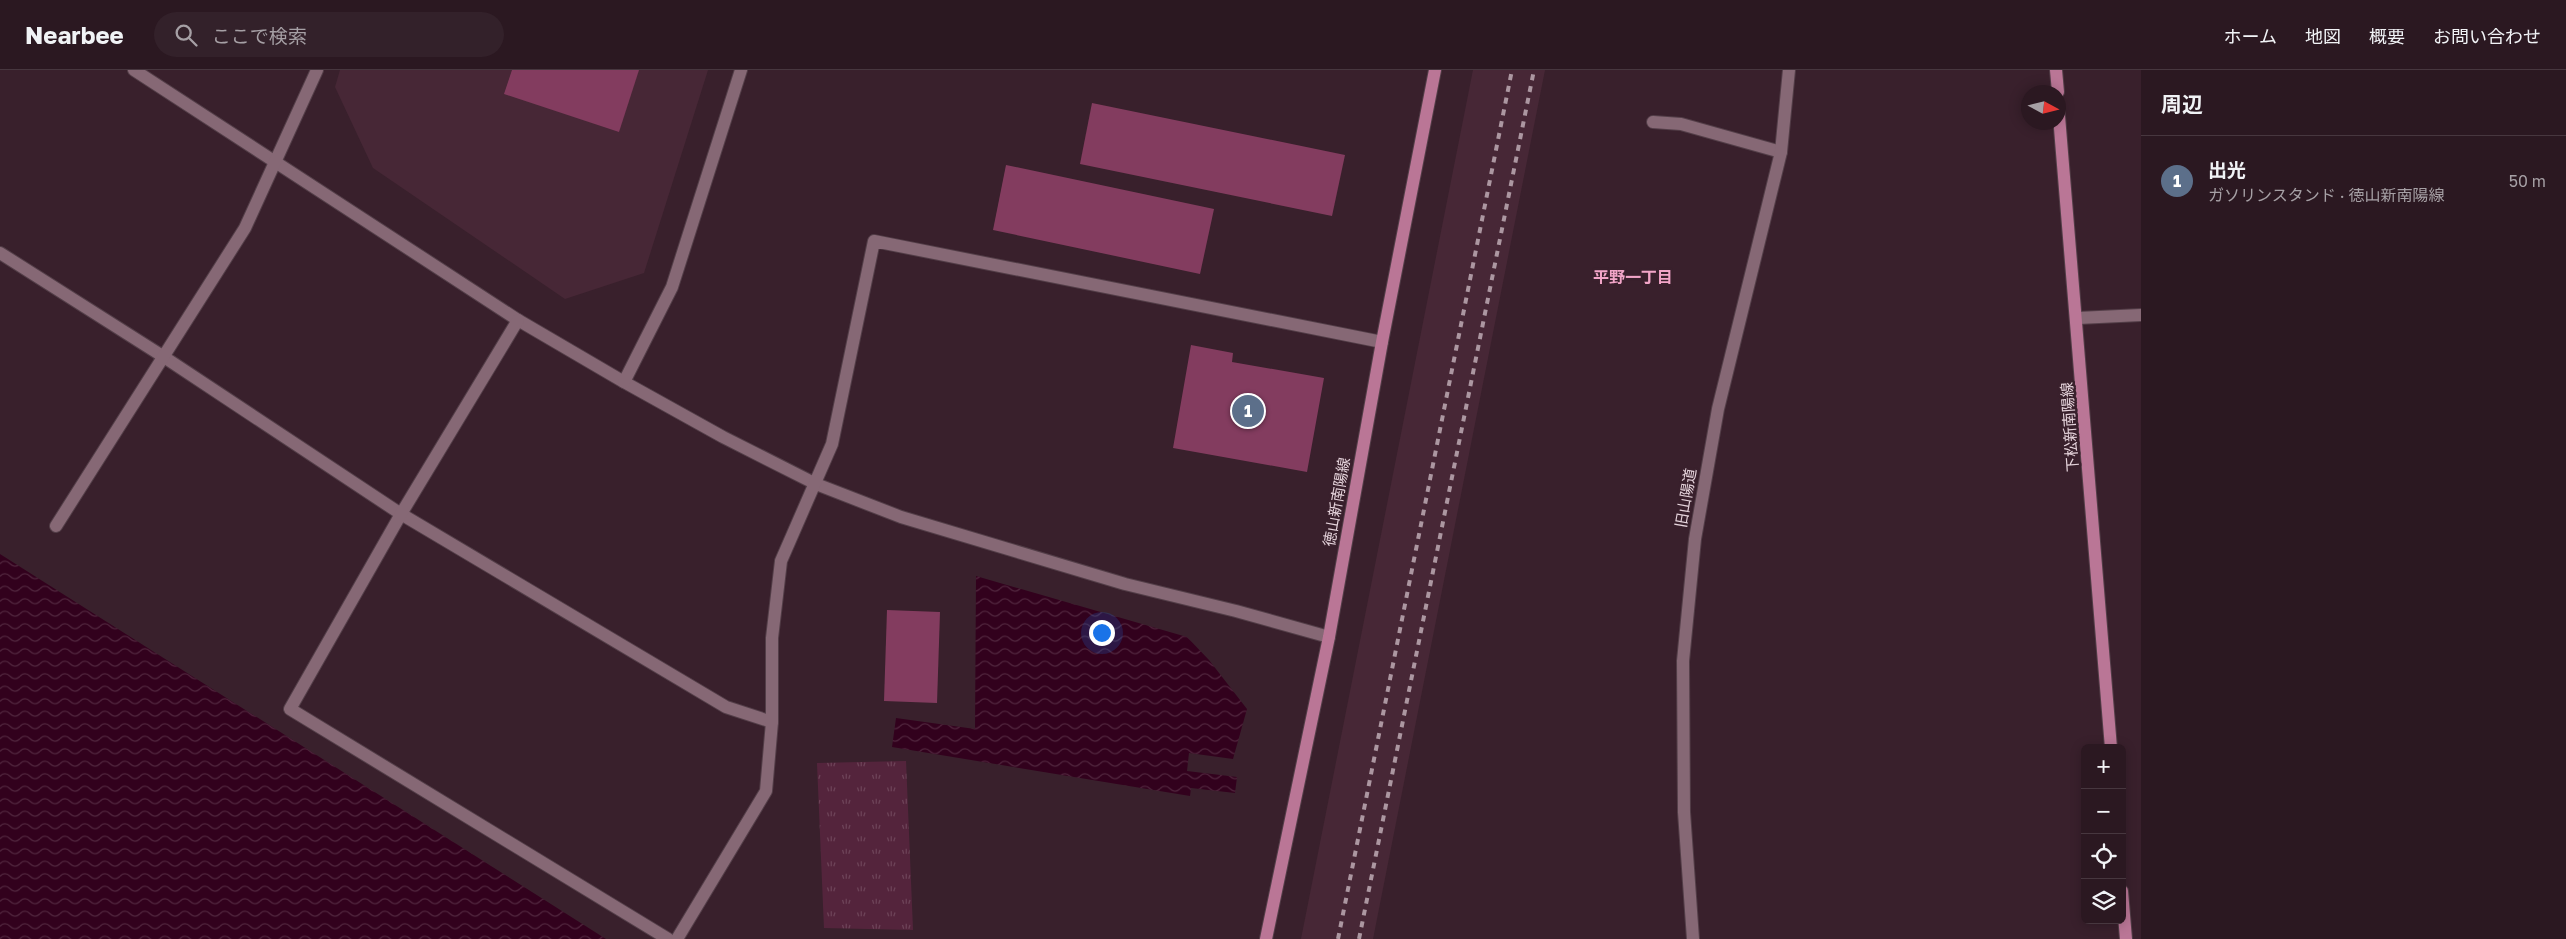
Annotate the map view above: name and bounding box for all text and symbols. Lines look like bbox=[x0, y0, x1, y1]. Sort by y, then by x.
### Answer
search box bbox=[154, 12, 504, 57]
text: Nearbee bbox=[25, 20, 124, 49]
icon: search bbox=[172, 21, 200, 49]
text: ここで検索 bbox=[212, 24, 307, 47]
text: ホーム bbox=[2224, 25, 2277, 47]
text: 地図 bbox=[2305, 25, 2341, 47]
text: 概要 bbox=[2369, 25, 2405, 47]
text: お問い合わせ bbox=[2433, 25, 2541, 47]
north arrow bbox=[2021, 85, 2066, 130]
text: 周辺 bbox=[2161, 91, 2203, 117]
text: 出光 bbox=[2208, 158, 2246, 181]
text: 1 bbox=[2173, 171, 2181, 191]
text: 50 m bbox=[2509, 171, 2546, 191]
text: ガソリンスタンド · 徳山新南陽線 bbox=[2208, 185, 2444, 205]
district label: 平野一丁目 bbox=[1593, 267, 1673, 287]
street label: 下松新南陽線 bbox=[2057, 382, 2081, 473]
pin: 1 bbox=[1232, 392, 1264, 430]
street label: 徳山新南陽線 bbox=[1319, 456, 1353, 548]
street label: 旧山陽道 bbox=[1671, 467, 1699, 529]
your location bbox=[1089, 620, 1115, 646]
map controls bbox=[2081, 744, 2126, 924]
button: + bbox=[2081, 744, 2126, 789]
button: − bbox=[2081, 789, 2126, 834]
button: locate bbox=[2081, 834, 2126, 879]
button: layers bbox=[2081, 879, 2126, 924]

